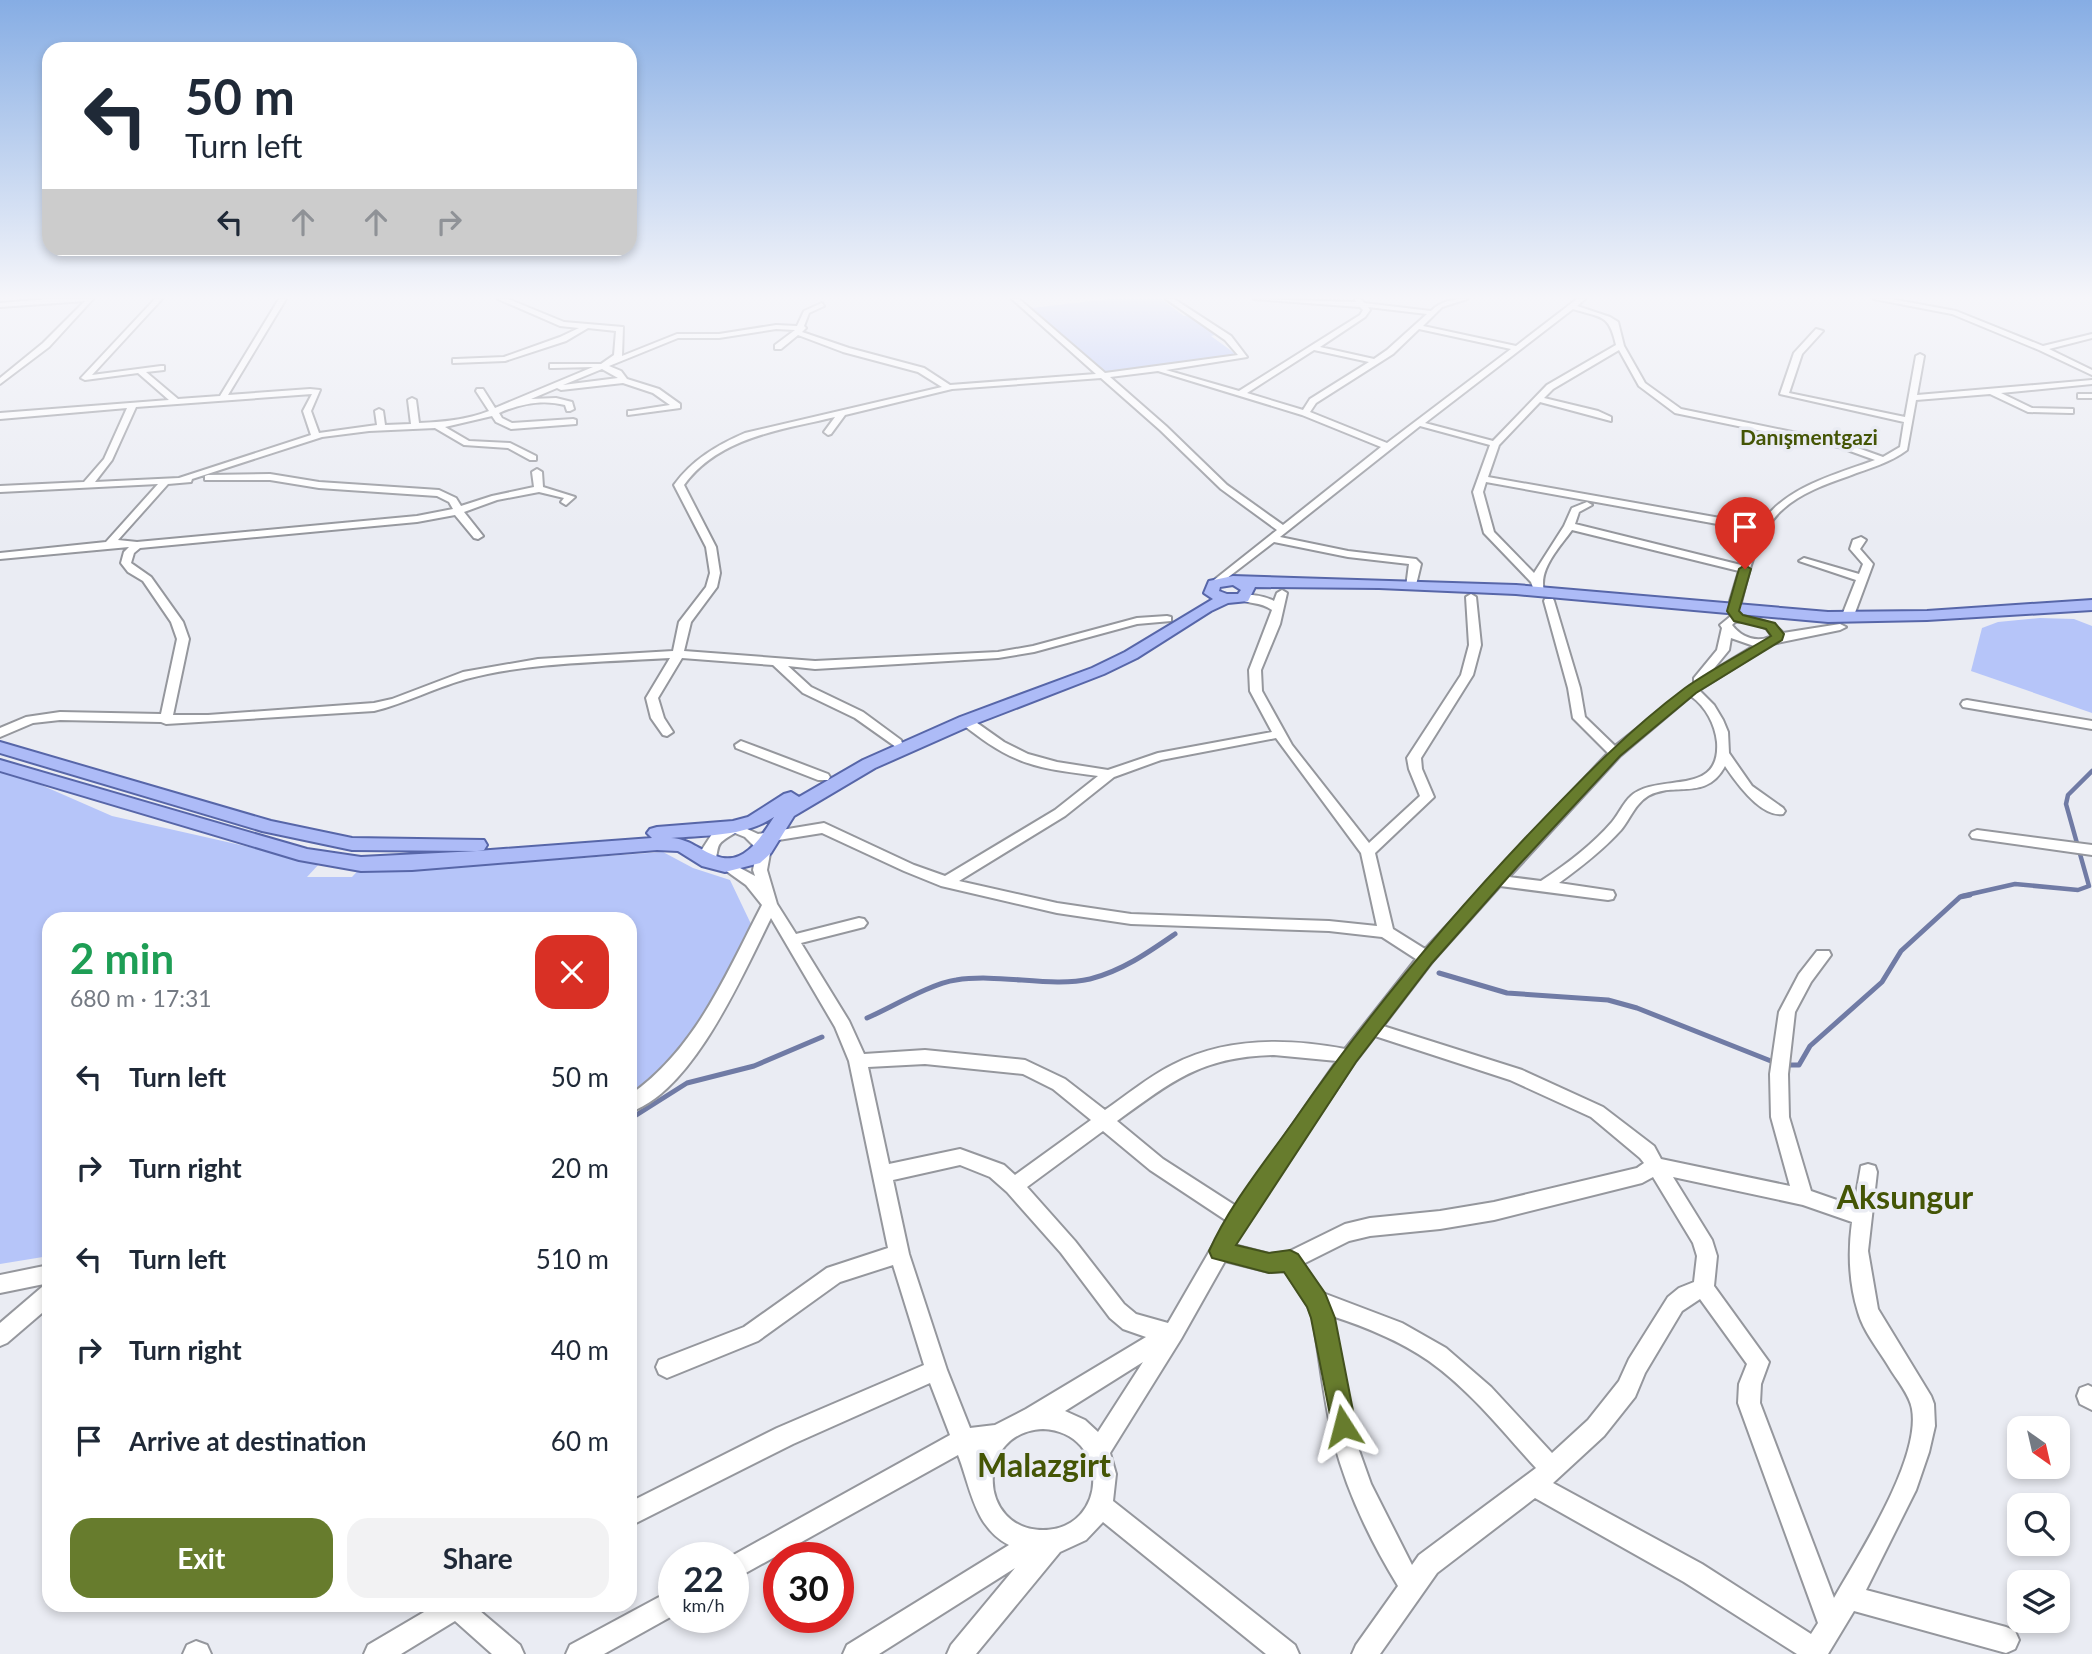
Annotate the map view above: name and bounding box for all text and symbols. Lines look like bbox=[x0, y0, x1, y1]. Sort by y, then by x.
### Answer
text: 50 m bbox=[185, 67, 295, 125]
icon: left bbox=[70, 70, 161, 161]
text: Turn left bbox=[185, 126, 302, 165]
icon: left bbox=[211, 203, 249, 241]
icon: ahead bbox=[284, 203, 322, 241]
icon: ahead bbox=[357, 203, 395, 241]
icon: right bbox=[430, 203, 468, 241]
district label: Danışmentgazi bbox=[1740, 424, 1878, 449]
pin bbox=[1715, 497, 1775, 569]
icon: arrive bbox=[1726, 508, 1764, 546]
text: 2 min bbox=[70, 933, 174, 983]
button: close bbox=[535, 935, 609, 1009]
text: 680 m · 17:31 bbox=[70, 984, 212, 1012]
icon: left bbox=[70, 1058, 108, 1096]
text: Turn left bbox=[129, 1061, 226, 1093]
text: 50 m bbox=[551, 1061, 609, 1093]
icon: right bbox=[70, 1149, 108, 1187]
text: Turn right bbox=[129, 1152, 242, 1184]
text: 20 m bbox=[551, 1152, 609, 1184]
district label: Aksungur bbox=[1836, 1177, 1973, 1216]
icon: left bbox=[70, 1240, 108, 1278]
text: Turn left bbox=[129, 1243, 226, 1275]
text: 510 m bbox=[536, 1243, 609, 1275]
icon: right bbox=[70, 1331, 108, 1369]
text: Turn right bbox=[129, 1334, 242, 1366]
text: 40 m bbox=[551, 1334, 609, 1366]
position arrow bbox=[1306, 1389, 1380, 1463]
north arrow bbox=[2007, 1416, 2070, 1479]
map controls bbox=[2007, 1416, 2070, 1633]
icon: arrive bbox=[70, 1422, 108, 1460]
text: Arrive at destination bbox=[129, 1425, 366, 1457]
text: 60 m bbox=[551, 1425, 609, 1457]
district label: Malazgirt bbox=[977, 1445, 1111, 1484]
button: search bbox=[2007, 1493, 2070, 1556]
button: Exit bbox=[70, 1518, 333, 1598]
button: Share bbox=[347, 1518, 609, 1598]
speed limit sign: 30 bbox=[763, 1542, 854, 1633]
text: 22 bbox=[683, 1557, 724, 1599]
button: layers bbox=[2007, 1570, 2070, 1633]
text: km/h bbox=[682, 1594, 725, 1616]

